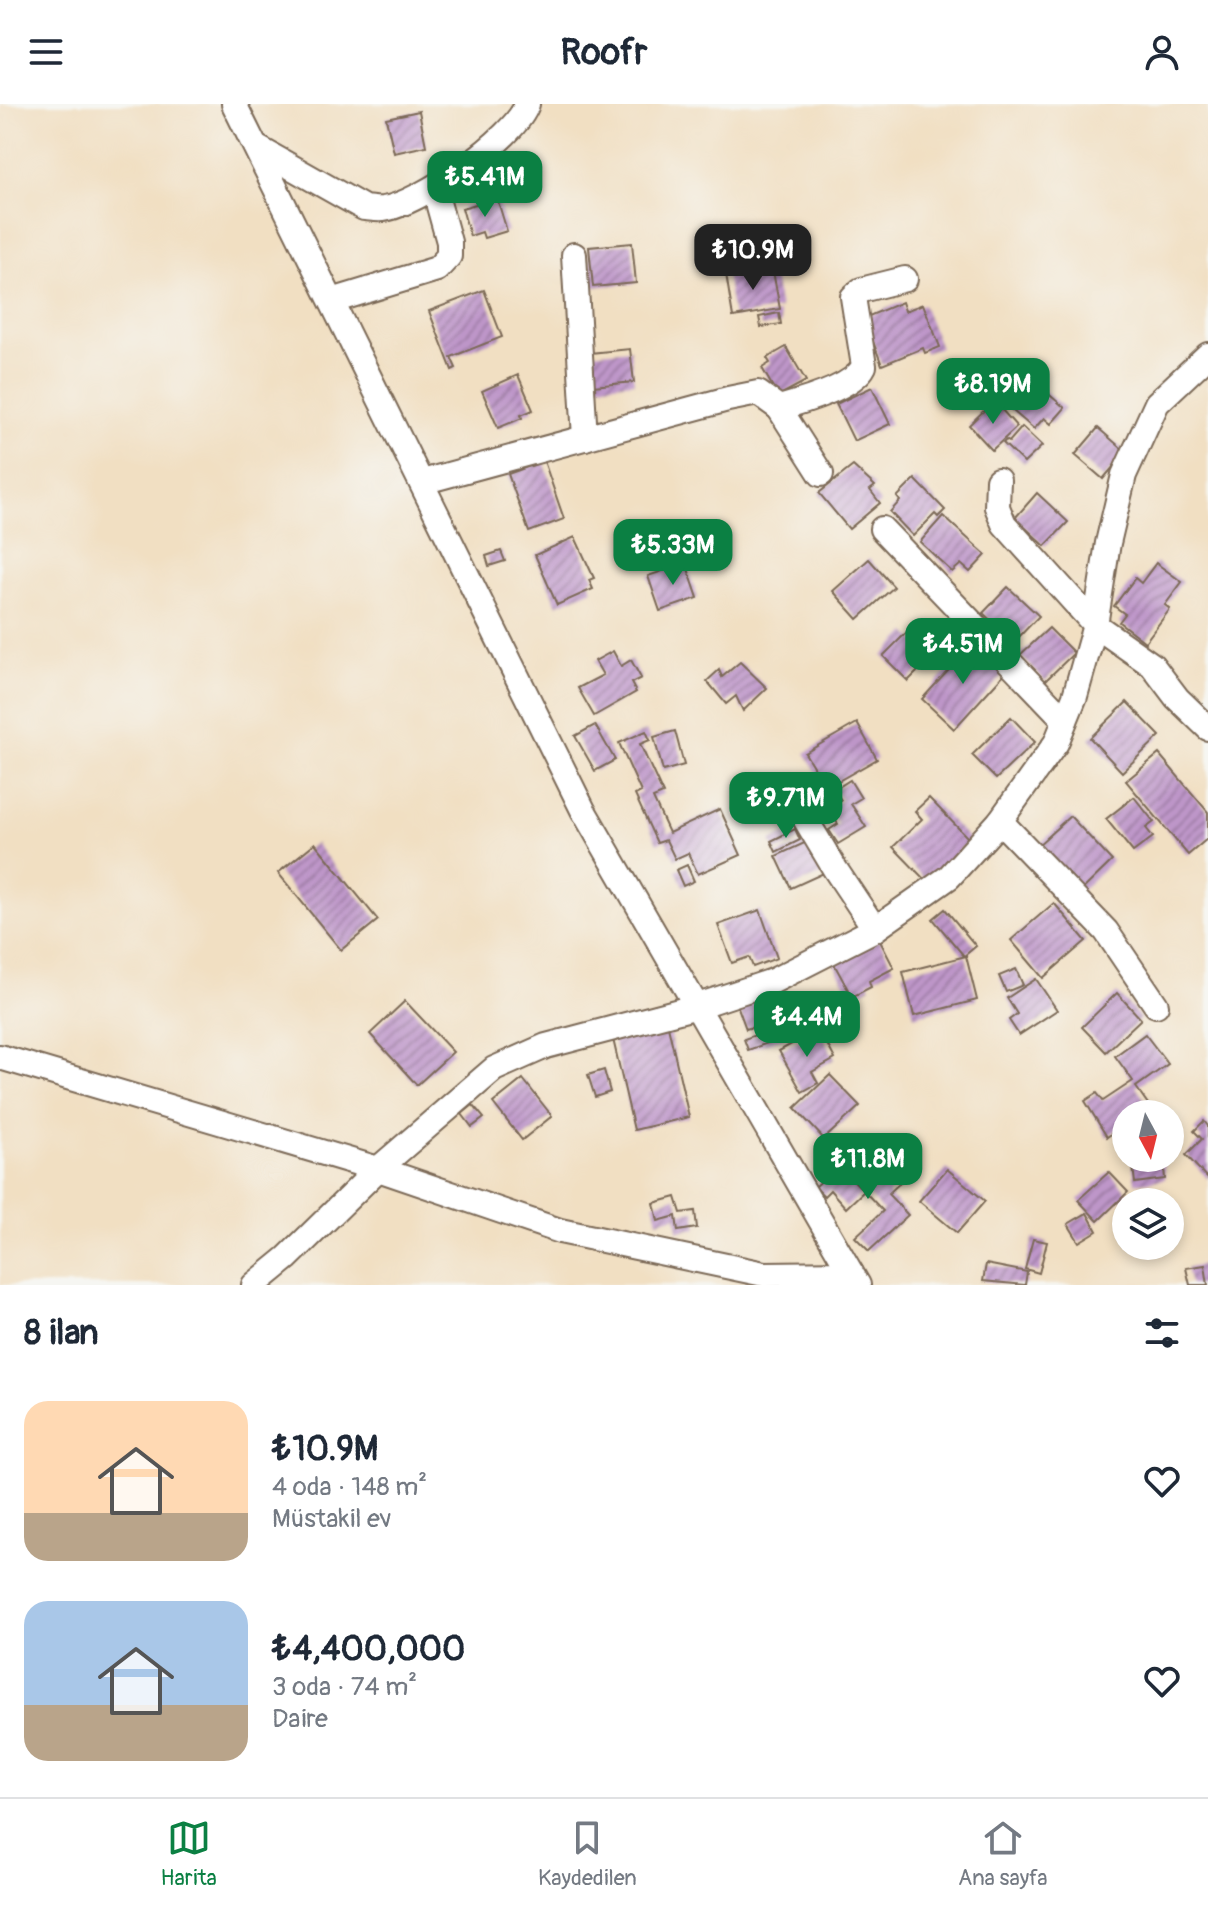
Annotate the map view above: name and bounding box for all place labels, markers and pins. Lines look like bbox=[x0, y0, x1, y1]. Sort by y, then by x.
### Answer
pin: ₺5.41M bbox=[420, 151, 550, 219]
pin: ₺10.9M bbox=[688, 224, 818, 292]
pin: ₺8.19M bbox=[928, 358, 1058, 426]
pin: ₺5.33M bbox=[608, 519, 738, 587]
pin: ₺4.51M bbox=[898, 618, 1028, 686]
pin: ₺9.71M bbox=[721, 772, 851, 840]
pin: ₺4.4M bbox=[751, 991, 863, 1059]
pin: ₺11.8M bbox=[803, 1133, 933, 1201]

